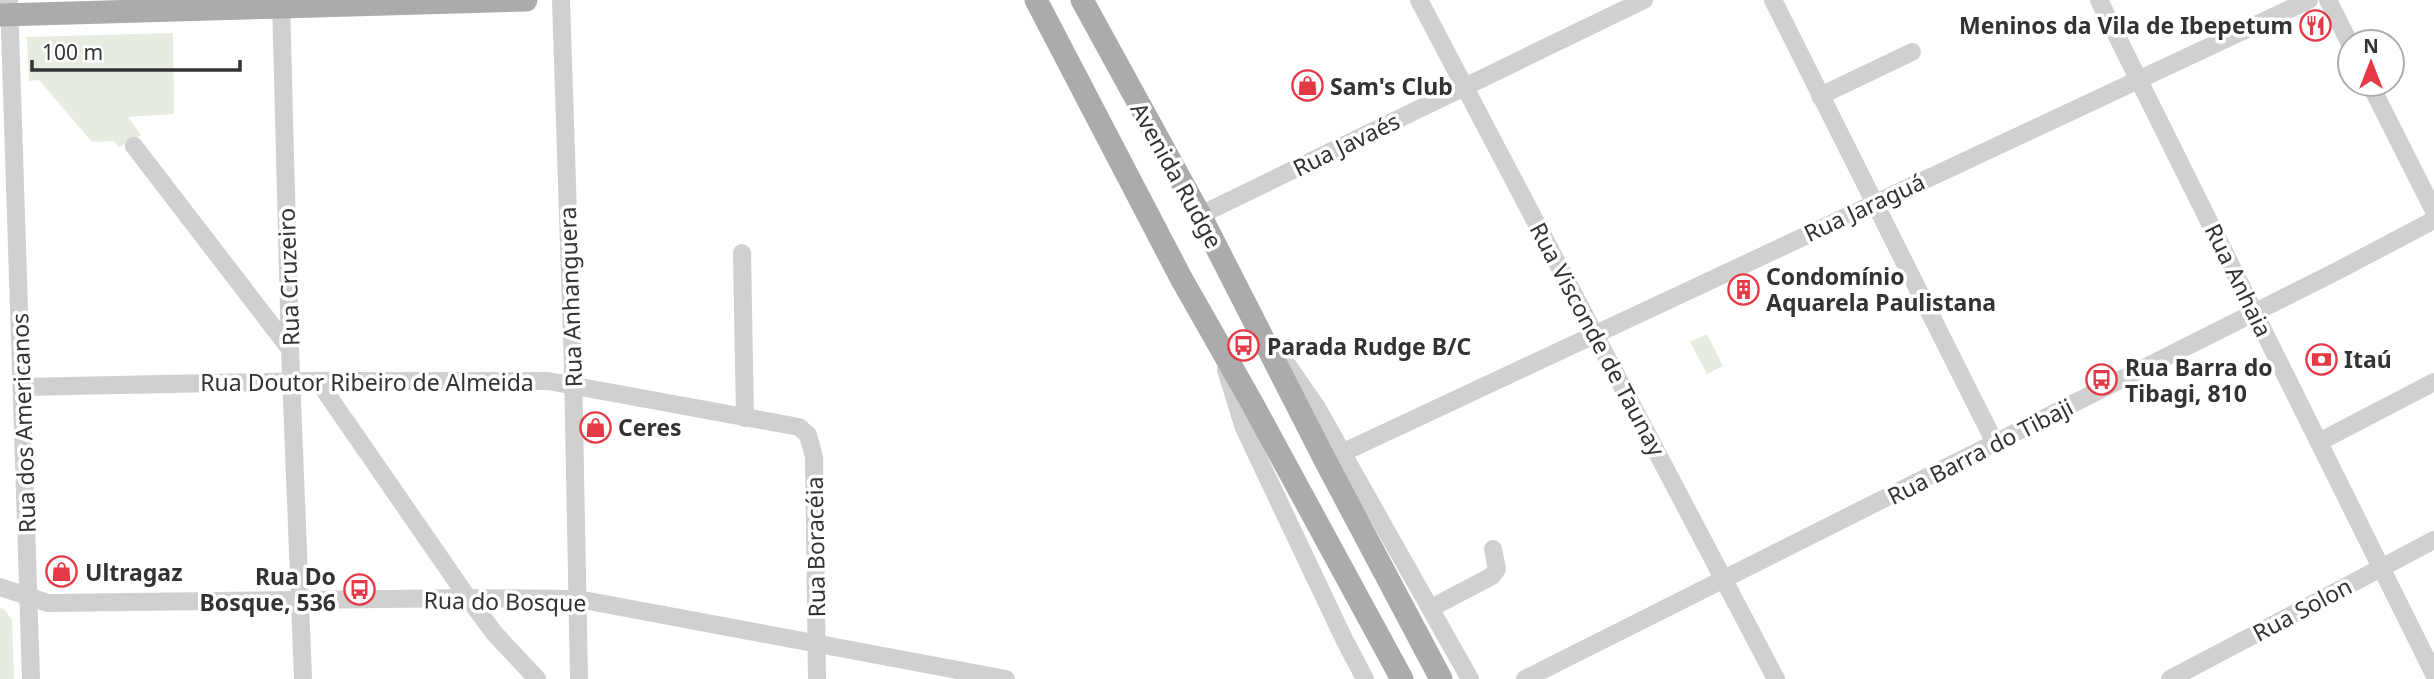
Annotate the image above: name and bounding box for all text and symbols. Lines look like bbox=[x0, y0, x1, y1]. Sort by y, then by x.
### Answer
restaurant icon: Meninos da Vila de Ibepetum bbox=[2299, 8, 2333, 42]
place label: Meninos da Vila de Ibepetum bbox=[1959, 9, 2293, 41]
scale bar bbox=[32, 28, 240, 72]
north arrow bbox=[2336, 28, 2406, 98]
text: N bbox=[2363, 33, 2379, 59]
text: 100 m bbox=[42, 38, 103, 66]
shop icon: Sam's Club bbox=[1290, 69, 1324, 103]
place label: Sam's Club bbox=[1330, 70, 1453, 102]
street label: Avenida Rudge bbox=[1124, 96, 1230, 254]
street label: Rua Javaés bbox=[1287, 104, 1405, 184]
street label: Rua Jaraguá bbox=[1798, 165, 1930, 249]
street label: Rua Anhanguera bbox=[551, 206, 589, 388]
street label: Rua Cruzeiro bbox=[270, 207, 306, 347]
street label: Rua Visconde de Taunay bbox=[1523, 217, 1673, 462]
street label: Rua Anhaia bbox=[2198, 218, 2280, 342]
place label: Condomínio Aquarela Paulistana bbox=[1766, 260, 1996, 318]
building icon: Condomínio Aquarela Paulistana bbox=[1726, 272, 1760, 306]
street label: Rua dos Americanos bbox=[3, 312, 43, 534]
bus stop icon: Parada Rudge B/C bbox=[1227, 329, 1261, 363]
place label: Parada Rudge B/C bbox=[1267, 330, 1472, 362]
bank icon: Itaú bbox=[2304, 342, 2338, 376]
place label: Itaú bbox=[2344, 343, 2392, 375]
place label: Rua Barra do Tibagi, 810 bbox=[2125, 351, 2273, 409]
bus stop icon: Rua Barra do Tibagi, 810 bbox=[2085, 363, 2119, 397]
street label: Rua Doutor Ribeiro de Almeida bbox=[200, 366, 534, 398]
street label: Rua Barra do Tibaji bbox=[1882, 390, 2078, 512]
shop icon: Ceres bbox=[578, 410, 612, 444]
place label: Ceres bbox=[618, 411, 682, 443]
street label: Rua Boracéia bbox=[798, 476, 832, 618]
shop icon: Ultragaz bbox=[45, 555, 79, 589]
place label: Ultragaz bbox=[85, 556, 182, 588]
place label: Rua Do Bosque, 536 bbox=[200, 560, 336, 618]
street label: Rua Solon bbox=[2247, 570, 2357, 648]
bus stop icon: Rua Do Bosque, 536 bbox=[342, 572, 376, 606]
street label: Rua do Bosque bbox=[423, 584, 587, 618]

